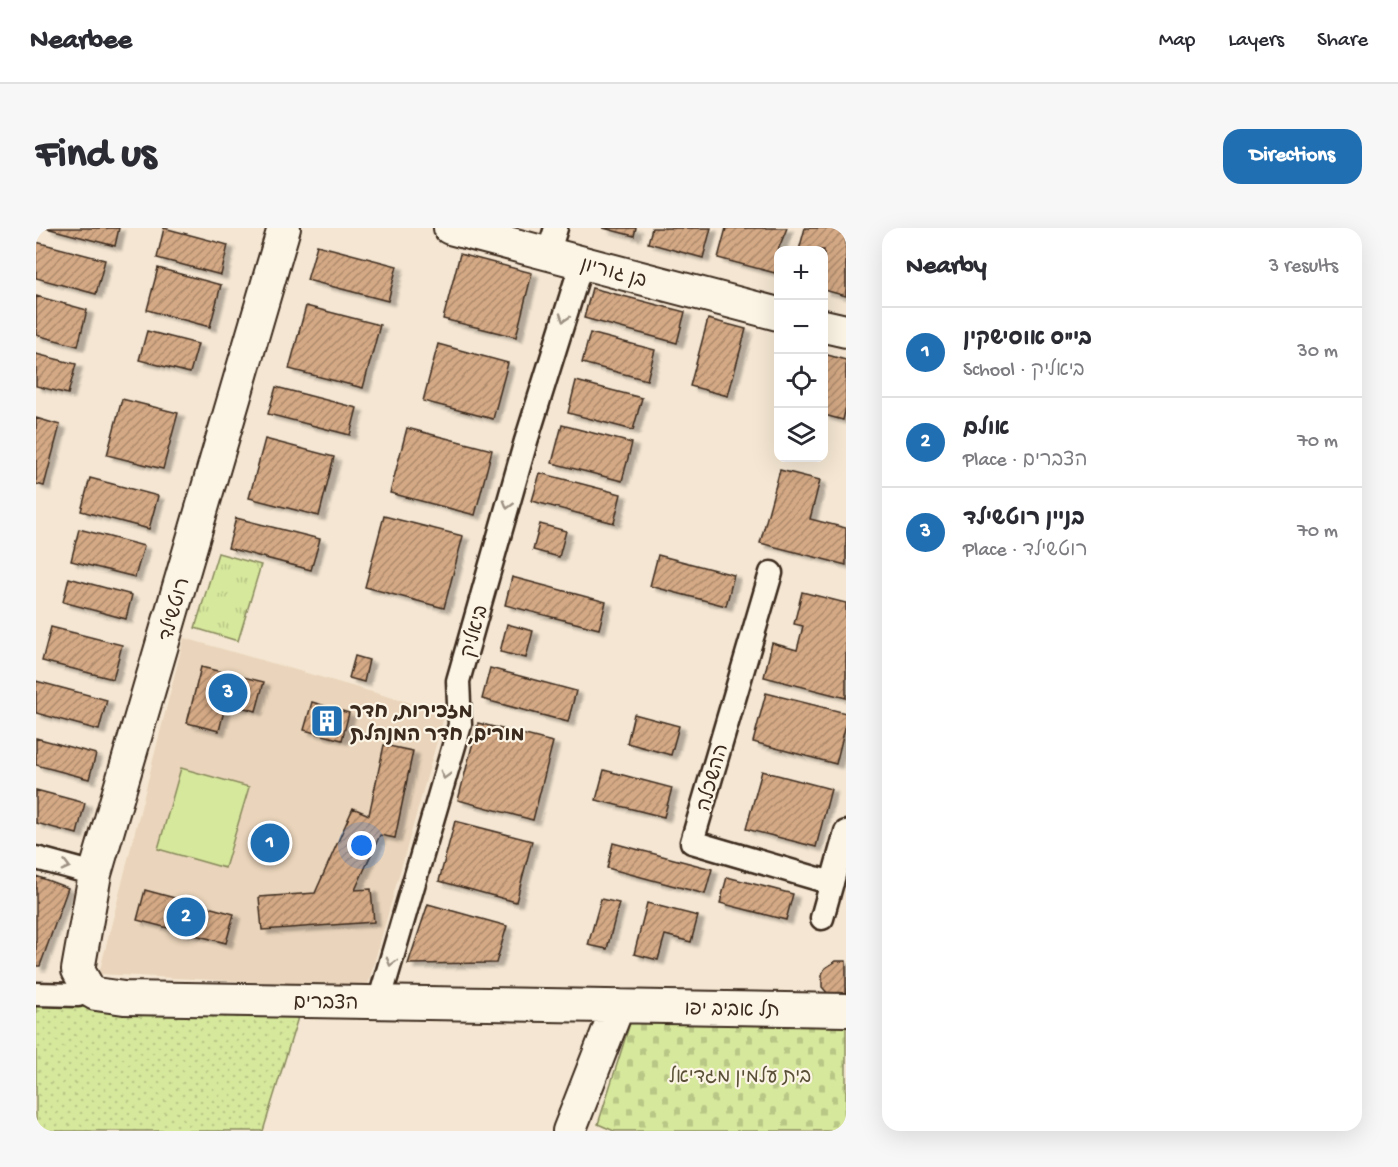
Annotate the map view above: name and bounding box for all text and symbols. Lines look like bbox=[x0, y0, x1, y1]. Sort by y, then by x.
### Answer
text: Nearbee bbox=[30, 25, 132, 58]
text: Map bbox=[1159, 29, 1195, 54]
text: Layers bbox=[1228, 29, 1284, 54]
text: Share bbox=[1317, 29, 1368, 54]
button: Directions bbox=[1223, 129, 1362, 184]
text: Find us bbox=[36, 132, 156, 181]
map controls bbox=[774, 246, 828, 462]
button: + bbox=[774, 246, 828, 300]
text: Nearby bbox=[906, 252, 987, 283]
street label: בן גוריון bbox=[577, 255, 649, 294]
text: 3 results bbox=[1269, 256, 1338, 279]
button: − bbox=[774, 300, 828, 354]
one-way arrow bbox=[559, 312, 571, 323]
text: בי"ס אוסישקין bbox=[963, 327, 1092, 353]
text: 1 bbox=[921, 341, 930, 364]
text: 30 m bbox=[1297, 341, 1338, 364]
button: locate bbox=[774, 354, 828, 408]
text: School · ביאליק bbox=[963, 360, 1085, 383]
button: layers bbox=[774, 408, 828, 462]
text: אולם bbox=[963, 417, 1010, 443]
text: 2 bbox=[921, 431, 930, 454]
text: 70 m bbox=[1297, 431, 1338, 454]
text: Place · הצברים bbox=[963, 450, 1087, 473]
one-way arrow bbox=[503, 499, 515, 510]
text: בניין רוטשילד bbox=[963, 507, 1085, 533]
text: 3 bbox=[920, 521, 931, 544]
text: 70 m bbox=[1297, 521, 1338, 544]
text: Place · רוטשילד bbox=[963, 540, 1088, 563]
street label: רוטשילד bbox=[154, 575, 196, 645]
street label: ביאליק bbox=[456, 602, 495, 661]
pin: 3 bbox=[208, 670, 248, 716]
place label: מזכירות, חדר מורים, חדר המנהלת bbox=[350, 702, 525, 748]
building icon: מזכירות, חדר מורים, חדר המנהלת bbox=[309, 703, 345, 739]
street label: ההשכלה bbox=[692, 741, 735, 814]
one-way arrow bbox=[440, 769, 452, 780]
pin: 1 bbox=[250, 820, 290, 866]
your location bbox=[347, 831, 376, 860]
one-way arrow bbox=[60, 859, 70, 871]
pin: 2 bbox=[166, 894, 206, 940]
one-way arrow bbox=[386, 956, 398, 967]
street label: הצברים bbox=[293, 992, 359, 1017]
street label: תל אביב יפו bbox=[684, 997, 780, 1024]
park label: בית עלמין מגדיאל bbox=[669, 1065, 811, 1090]

